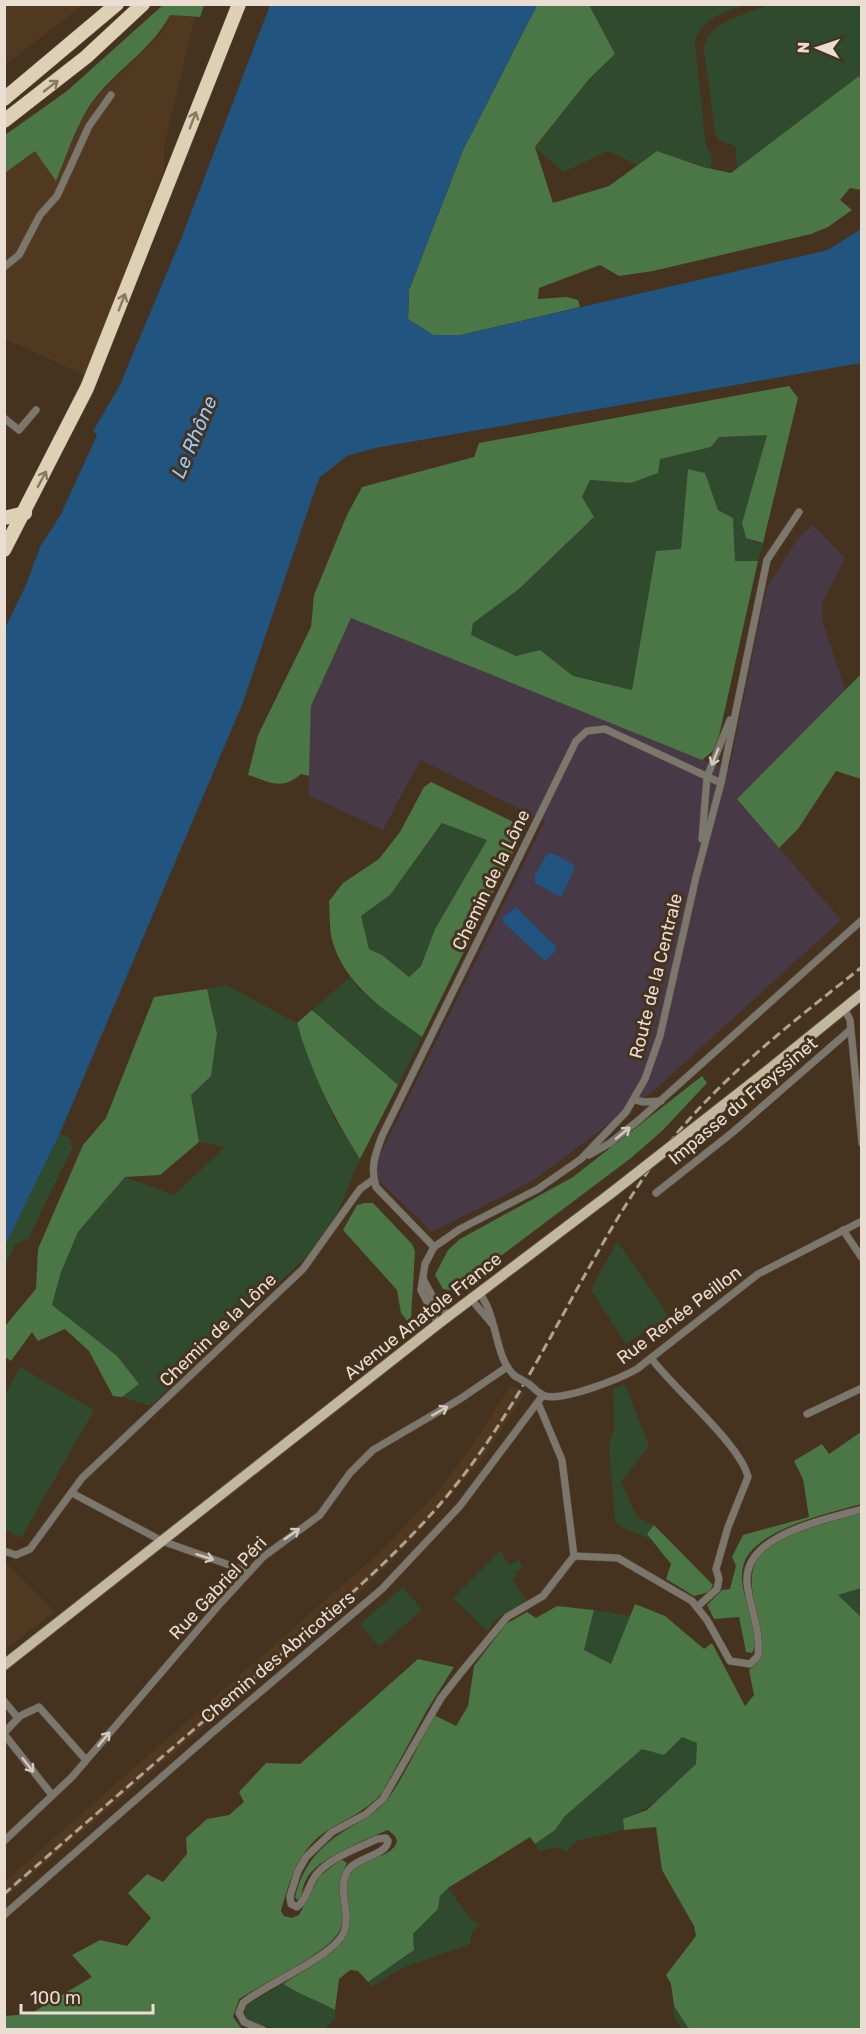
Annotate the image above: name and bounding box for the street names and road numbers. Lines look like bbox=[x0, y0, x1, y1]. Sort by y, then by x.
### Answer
street label: Chemin de la Lône bbox=[447, 806, 535, 954]
street label: Route de la Centrale bbox=[625, 891, 687, 1061]
street label: Impasse du Freyssinet bbox=[664, 1032, 822, 1170]
street label: Avenue Anatole France bbox=[340, 1248, 506, 1384]
street label: Rue Renée Peillon bbox=[612, 1261, 746, 1369]
street label: Chemin de la Lône bbox=[155, 1269, 281, 1391]
street label: Rue Gabriel Péri bbox=[165, 1532, 271, 1644]
street label: Chemin des Abricotiers bbox=[197, 1586, 359, 1728]

